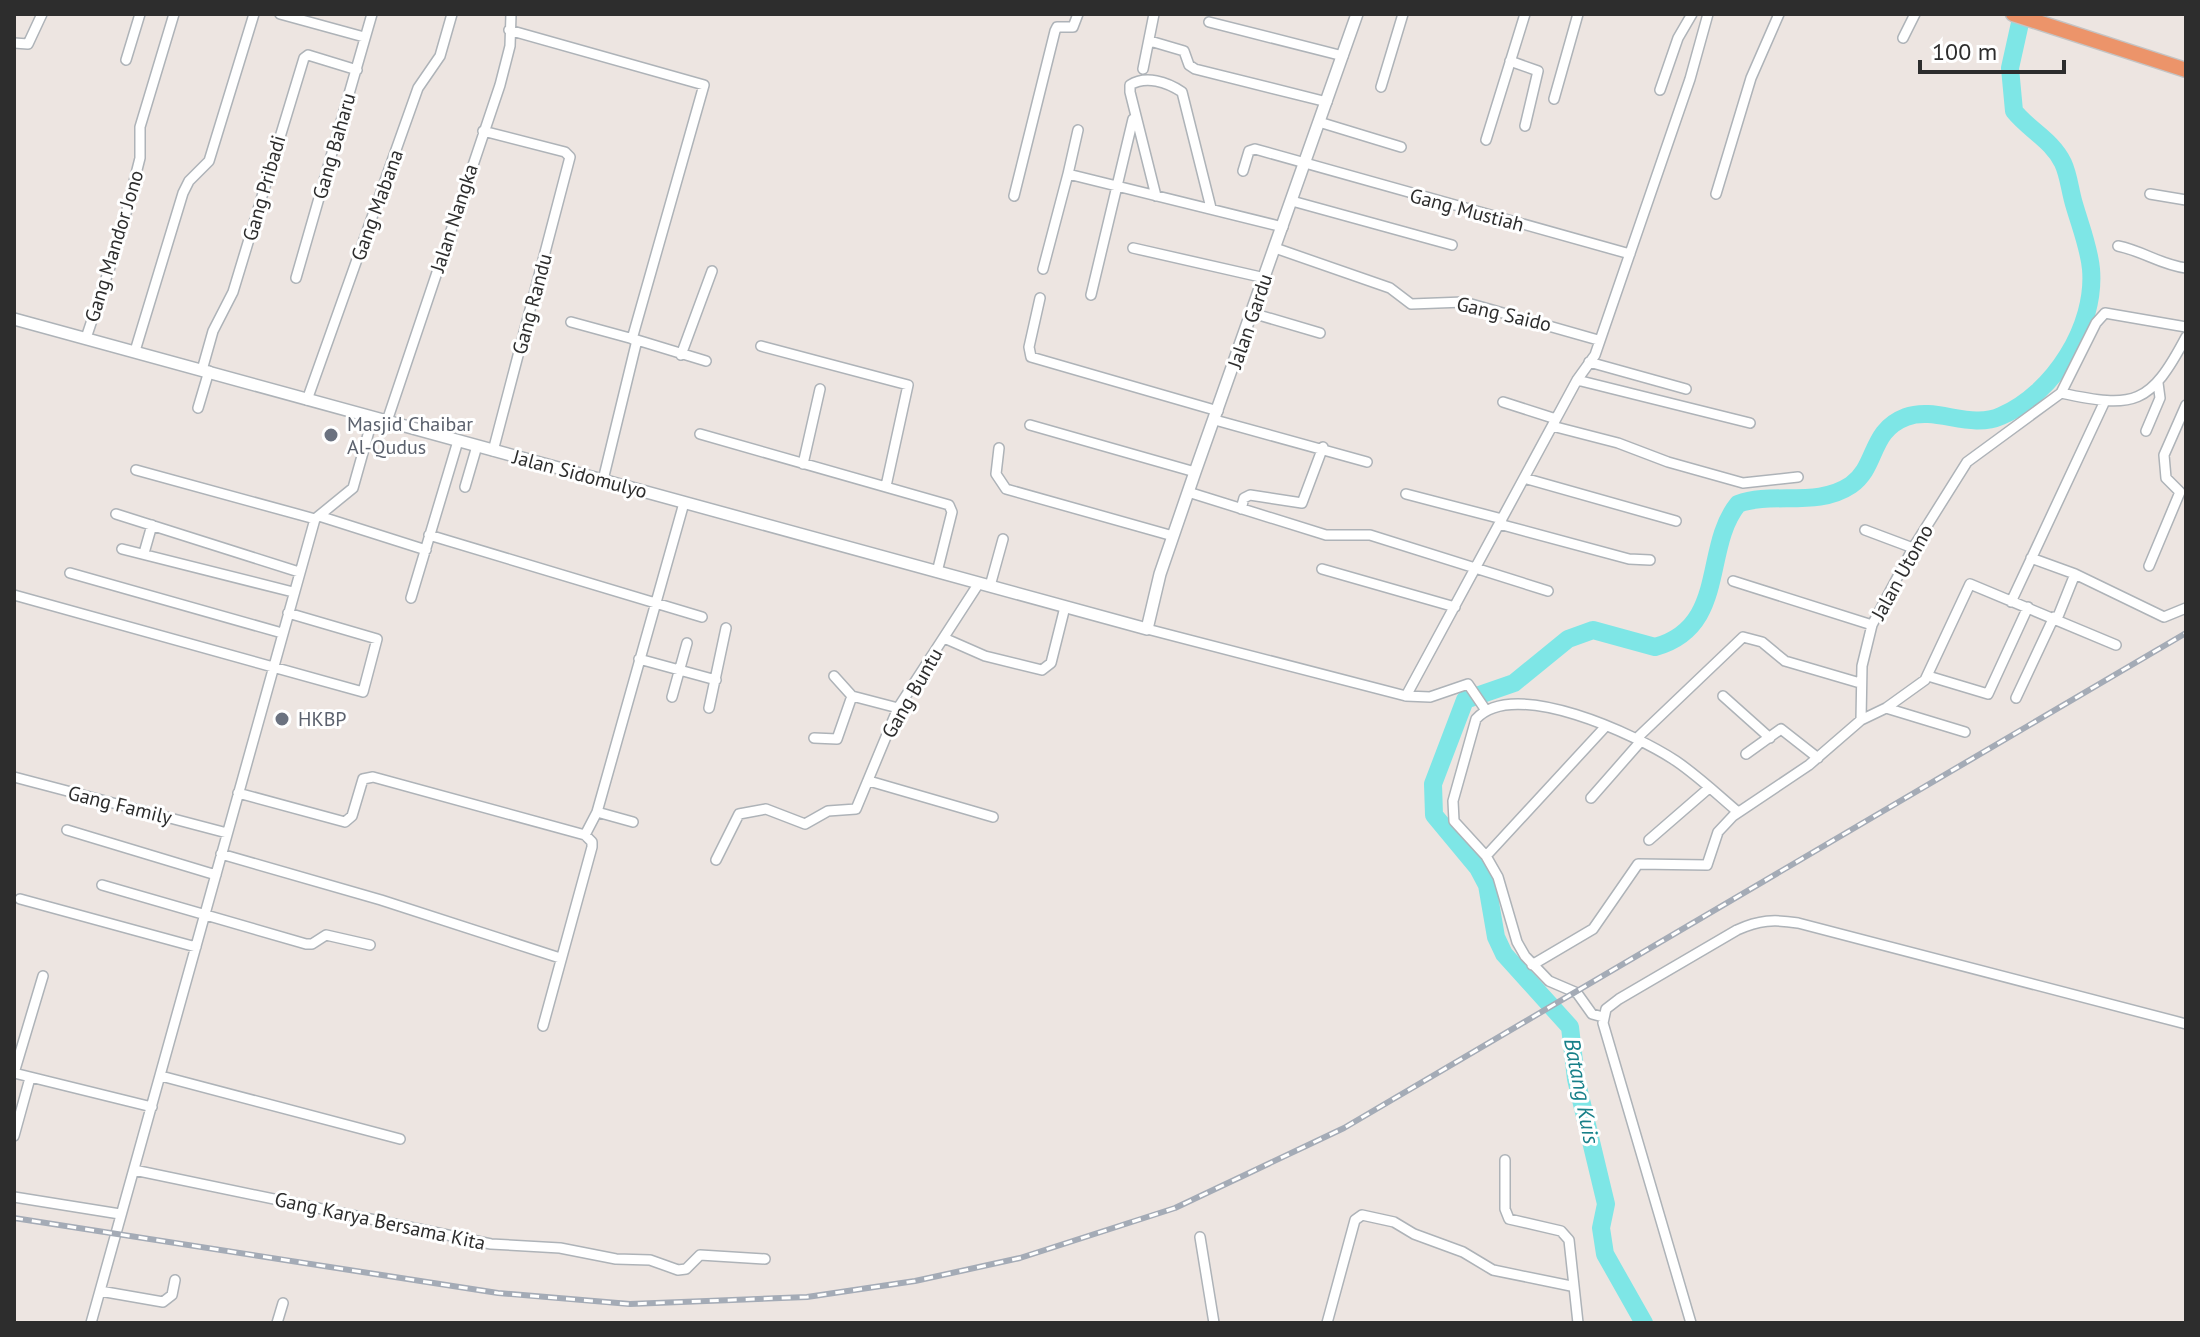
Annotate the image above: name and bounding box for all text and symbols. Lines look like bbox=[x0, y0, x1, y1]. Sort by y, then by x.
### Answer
scale bar bbox=[1920, 24, 2064, 74]
text: 100 m bbox=[1932, 36, 1997, 67]
street label: Gang Baharu bbox=[306, 90, 362, 202]
street label: Gang Pribadi bbox=[237, 132, 291, 244]
street label: Gang Mabana bbox=[345, 146, 409, 264]
street label: Jalan Nangka bbox=[424, 161, 484, 276]
street label: Gang Mandor Jono bbox=[79, 167, 149, 325]
street label: Gang Mustiah bbox=[1407, 182, 1527, 238]
street label: Gang Randu bbox=[506, 251, 558, 357]
street label: Jalan Gardu bbox=[1221, 270, 1278, 373]
street label: Gang Saido bbox=[1454, 290, 1554, 338]
place label: Masjid Chaibar Al-Qudus bbox=[347, 411, 473, 460]
marker: Masjid Chaibar Al-Qudus bbox=[322, 426, 340, 444]
street label: Jalan Sidomulyo bbox=[509, 443, 650, 504]
street label: Jalan Utomo bbox=[1865, 520, 1939, 625]
street label: Gang Buntu bbox=[876, 643, 948, 743]
place label: HKBP bbox=[298, 706, 347, 732]
marker: HKBP bbox=[273, 710, 291, 728]
street label: Gang Family bbox=[65, 780, 175, 831]
water label: Batang Kuis bbox=[1558, 1036, 1606, 1146]
street label: Gang Karya Bersama Kita bbox=[272, 1186, 488, 1256]

